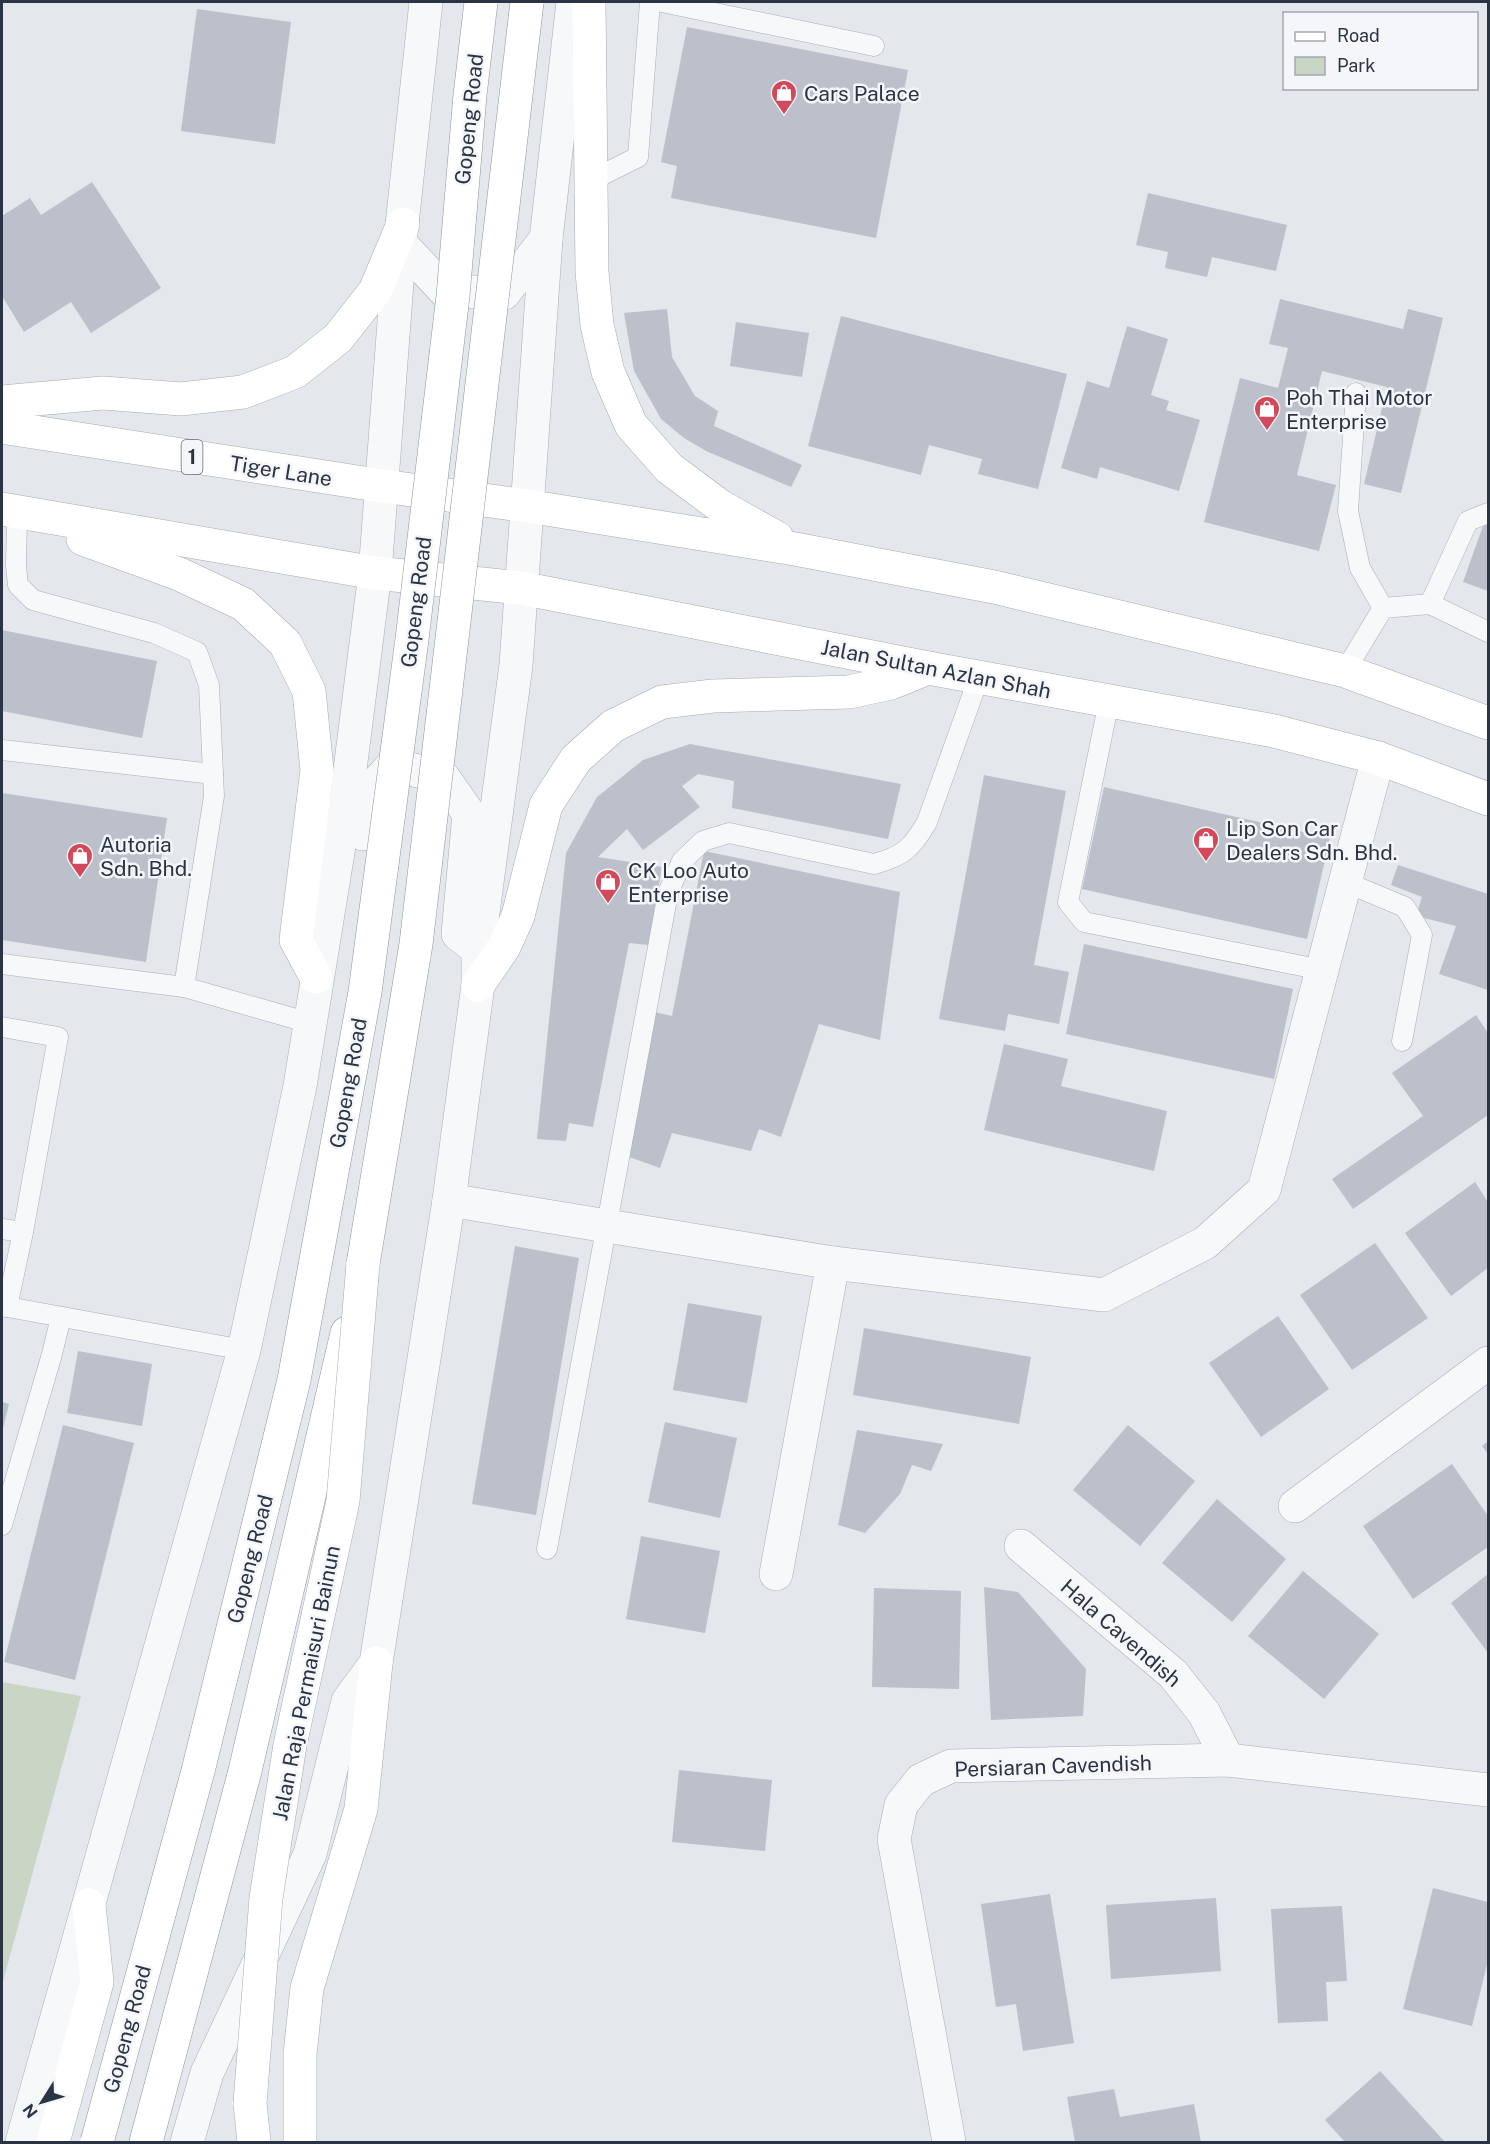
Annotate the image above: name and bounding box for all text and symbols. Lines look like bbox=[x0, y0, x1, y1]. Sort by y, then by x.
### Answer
legend bbox=[1283, 12, 1478, 90]
text: Road bbox=[1337, 25, 1380, 46]
street label: Gopeng Road bbox=[450, 52, 488, 186]
text: Park bbox=[1337, 55, 1375, 76]
shop icon: Cars Palace bbox=[769, 78, 799, 116]
place label: Cars Palace bbox=[804, 81, 920, 106]
place label: Poh Thai Motor Enterprise bbox=[1286, 385, 1433, 434]
shop icon: Poh Thai Motor Enterprise bbox=[1252, 394, 1282, 432]
road number: 1 bbox=[182, 440, 202, 474]
street label: Tiger Lane bbox=[228, 451, 334, 491]
street label: Gopeng Road bbox=[396, 535, 436, 669]
street label: Jalan Sultan Azlan Shah bbox=[819, 634, 1053, 704]
place label: Lip Son Car Dealers Sdn. Bhd. bbox=[1226, 816, 1397, 865]
shop icon: Lip Son Car Dealers Sdn. Bhd. bbox=[1191, 825, 1221, 863]
place label: Autoria Sdn. Bhd. bbox=[100, 832, 192, 881]
shop icon: Autoria Sdn. Bhd. bbox=[65, 841, 95, 879]
place label: CK Loo Auto Enterprise bbox=[628, 858, 749, 907]
shop icon: CK Loo Auto Enterprise bbox=[593, 867, 623, 905]
street label: Gopeng Road bbox=[324, 1016, 372, 1150]
street label: Gopeng Road bbox=[222, 1492, 278, 1626]
street label: Jalan Raja Permaisuri Bainun bbox=[267, 1543, 345, 1823]
street label: Hala Cavendish bbox=[1056, 1574, 1186, 1692]
street label: Persiaran Cavendish bbox=[954, 1750, 1152, 1782]
street label: Gopeng Road bbox=[98, 1962, 156, 2096]
north arrow bbox=[12, 2072, 72, 2132]
text: N bbox=[19, 2100, 42, 2121]

